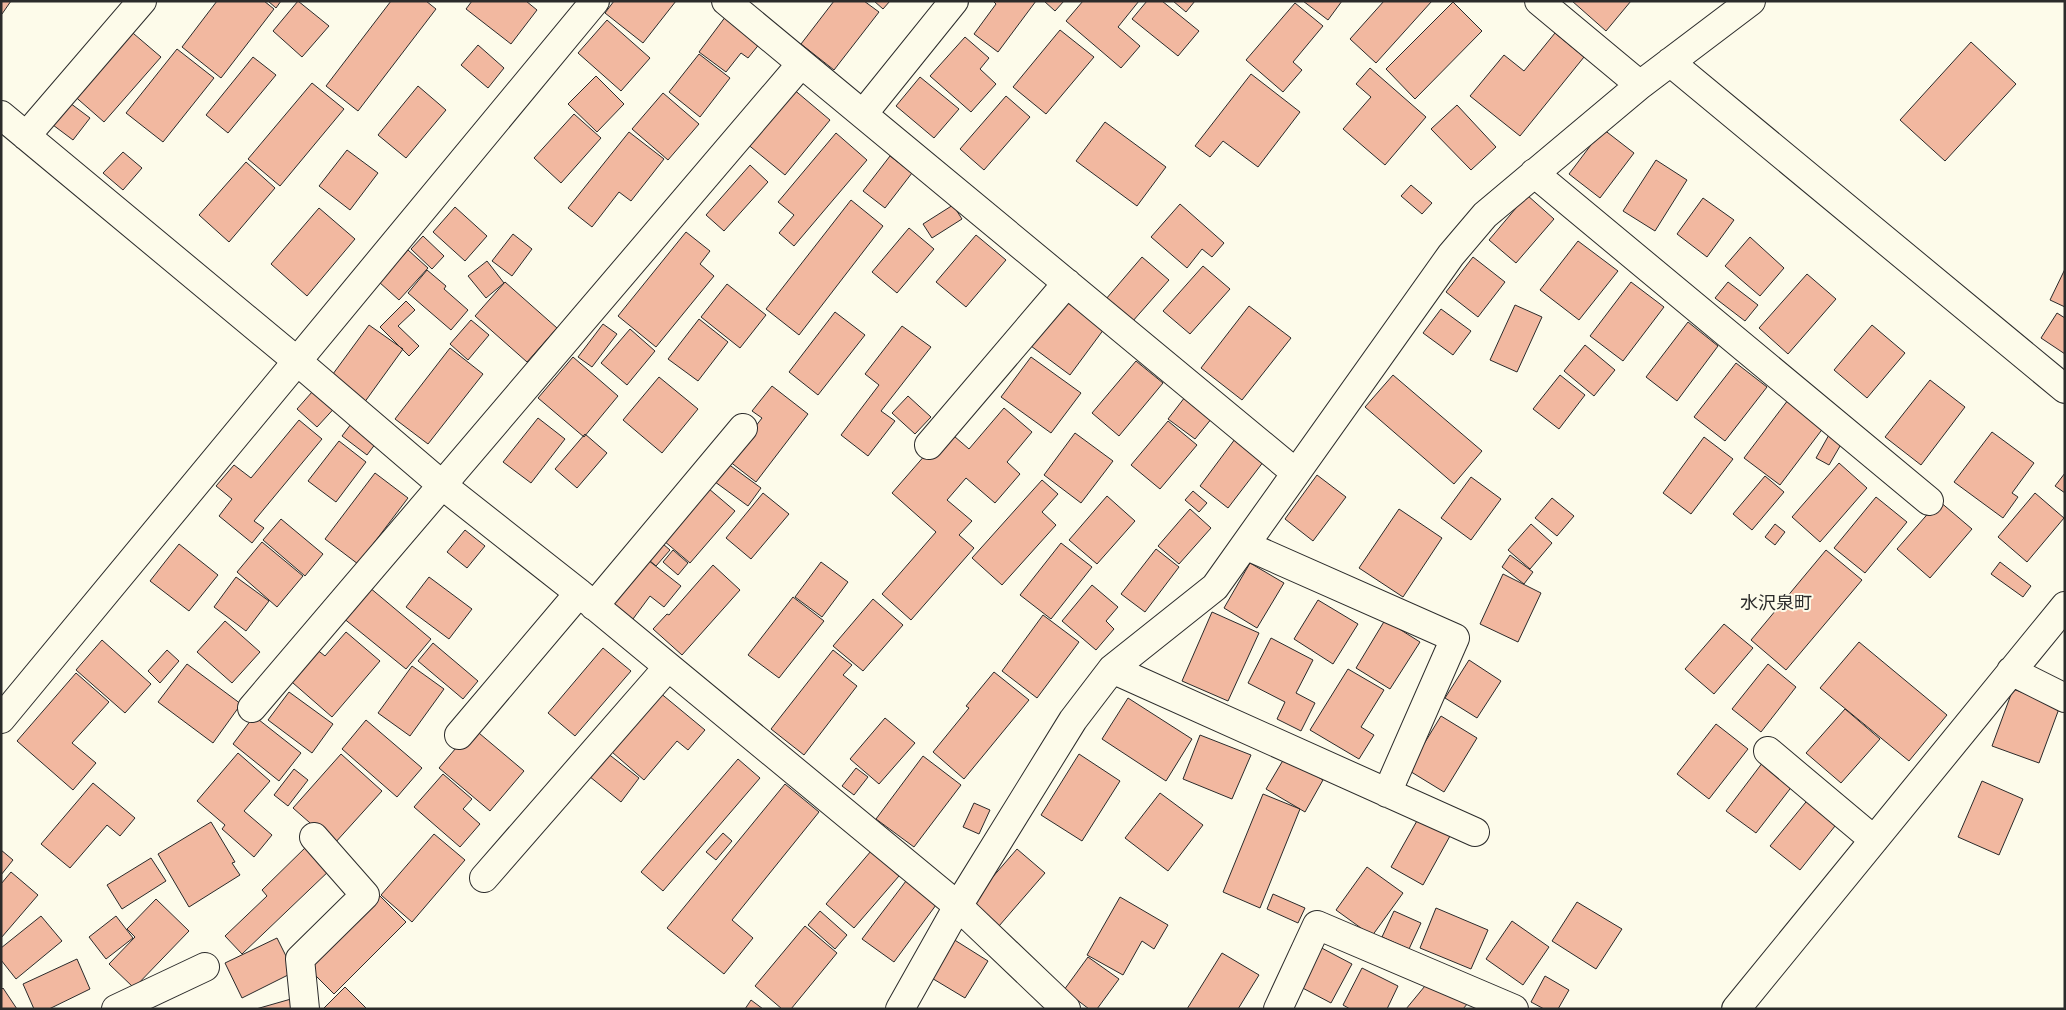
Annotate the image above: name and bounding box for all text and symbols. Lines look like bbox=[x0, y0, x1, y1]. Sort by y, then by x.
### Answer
district label: 水沢泉町 bbox=[1740, 591, 1812, 615]

